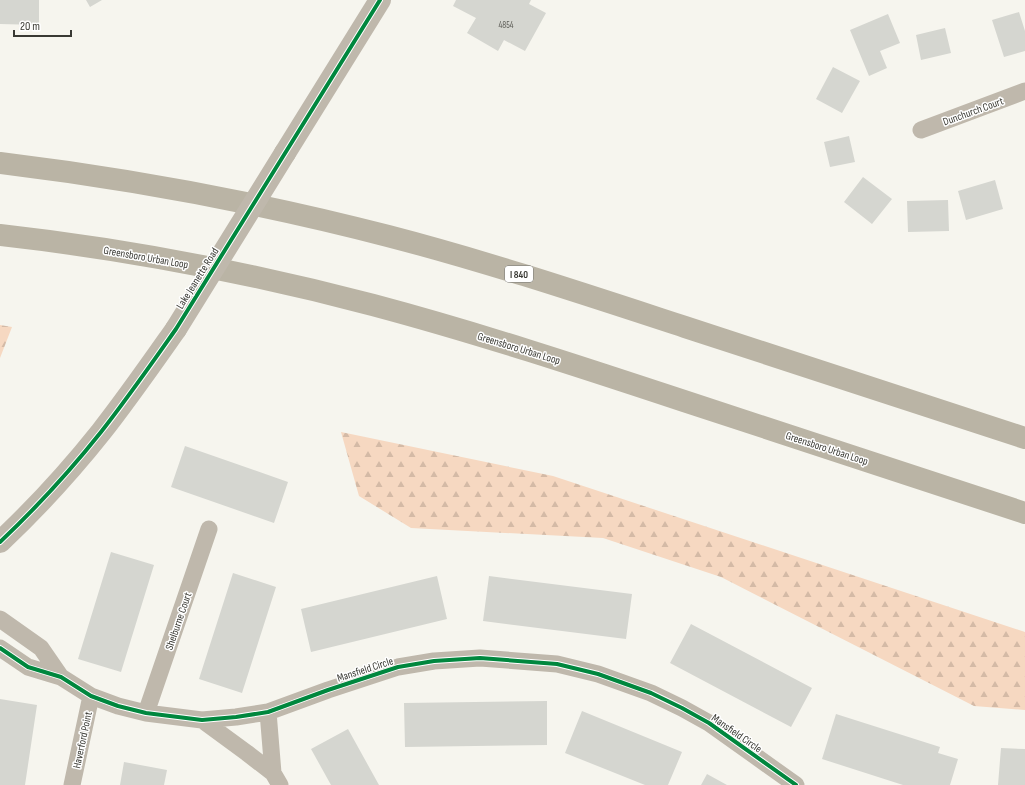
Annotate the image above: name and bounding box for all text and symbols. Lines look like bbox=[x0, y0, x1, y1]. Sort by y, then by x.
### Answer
scale bar bbox=[14, 12, 71, 38]
text: 20 m bbox=[20, 19, 40, 34]
house number: 4854 bbox=[498, 20, 514, 31]
street label: Dunchurch Court bbox=[941, 94, 1006, 128]
street label: Greensboro Urban Loop bbox=[102, 244, 189, 271]
street label: Lake Jeanette Road bbox=[173, 245, 222, 311]
road number: I 840 bbox=[505, 266, 533, 282]
street label: Greensboro Urban Loop bbox=[476, 330, 562, 367]
street label: Greensboro Urban Loop bbox=[784, 429, 870, 468]
street label: Shelburne Court bbox=[163, 590, 195, 652]
street label: Mansfield Circle bbox=[335, 654, 395, 685]
street label: Haverford Point bbox=[70, 710, 95, 770]
street label: Mansfield Circle bbox=[709, 711, 764, 755]

